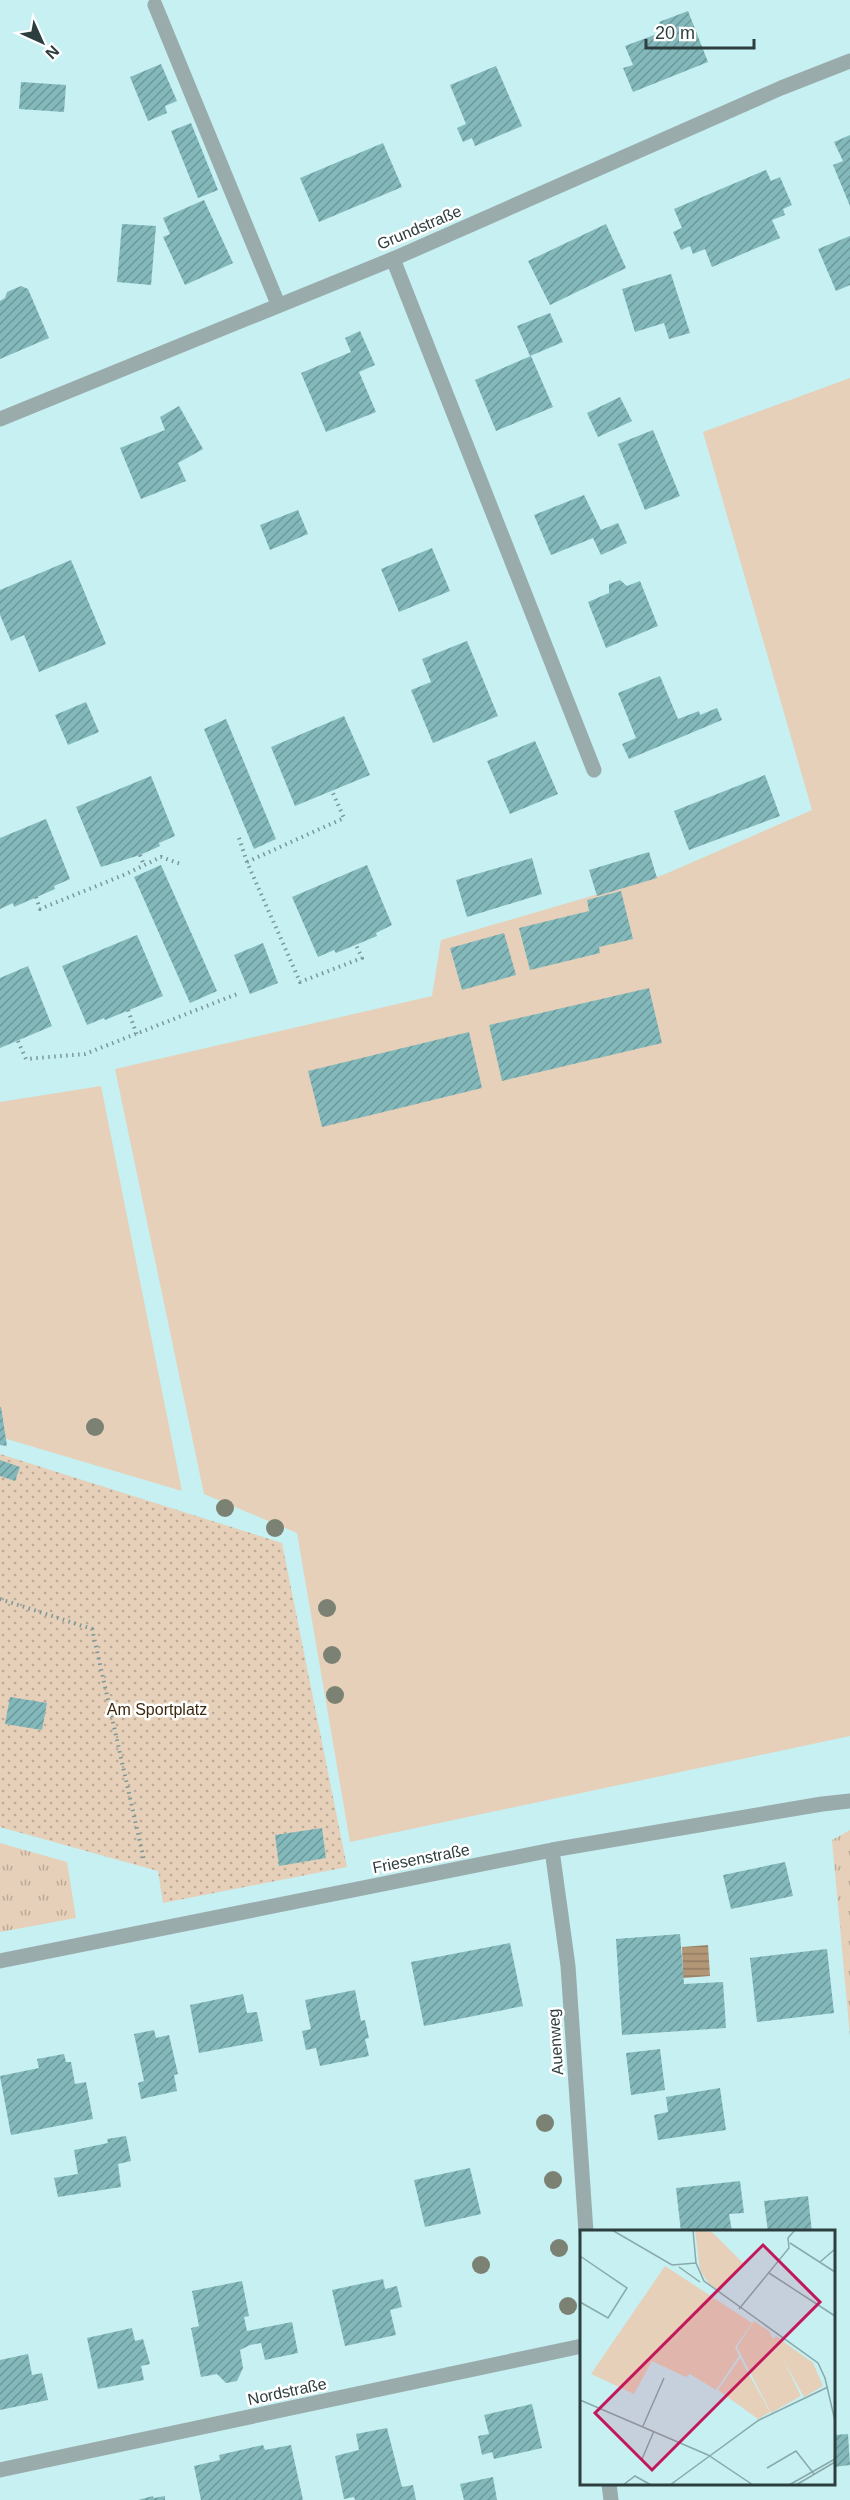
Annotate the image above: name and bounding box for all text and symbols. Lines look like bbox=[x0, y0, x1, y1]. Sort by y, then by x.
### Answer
north arrow bbox=[12, 12, 72, 72]
scale bar bbox=[646, 12, 754, 50]
text: 20 m bbox=[655, 23, 695, 43]
text: N bbox=[42, 42, 62, 62]
street label: Grundstraße bbox=[375, 202, 464, 253]
park label: Am Sportplatz bbox=[107, 1701, 207, 1718]
street label: Friesenstraße bbox=[371, 1841, 471, 1876]
street label: Auenweg bbox=[545, 2008, 566, 2076]
inset map bbox=[580, 2230, 835, 2485]
street label: Nordstraße bbox=[246, 2375, 328, 2408]

